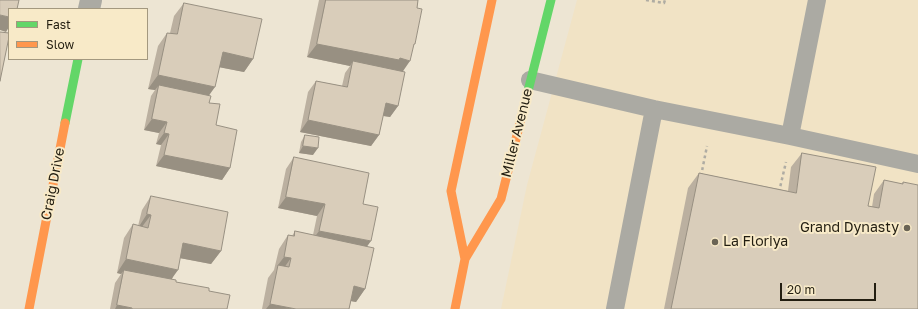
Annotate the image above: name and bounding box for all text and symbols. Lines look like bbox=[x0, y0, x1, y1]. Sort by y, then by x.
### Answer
legend bbox=[8, 8, 148, 60]
text: Fast bbox=[46, 17, 71, 32]
text: Slow bbox=[46, 37, 74, 52]
street label: Miller Avenue bbox=[498, 87, 536, 179]
street label: Craig Drive bbox=[38, 146, 68, 222]
place label: Grand Dynasty bbox=[800, 220, 899, 236]
marker: Grand Dynasty bbox=[902, 223, 912, 233]
place label: La Floriya bbox=[723, 234, 788, 250]
marker: La Floriya bbox=[710, 237, 720, 247]
scale bar bbox=[782, 275, 878, 301]
text: 20 m bbox=[787, 282, 815, 297]

